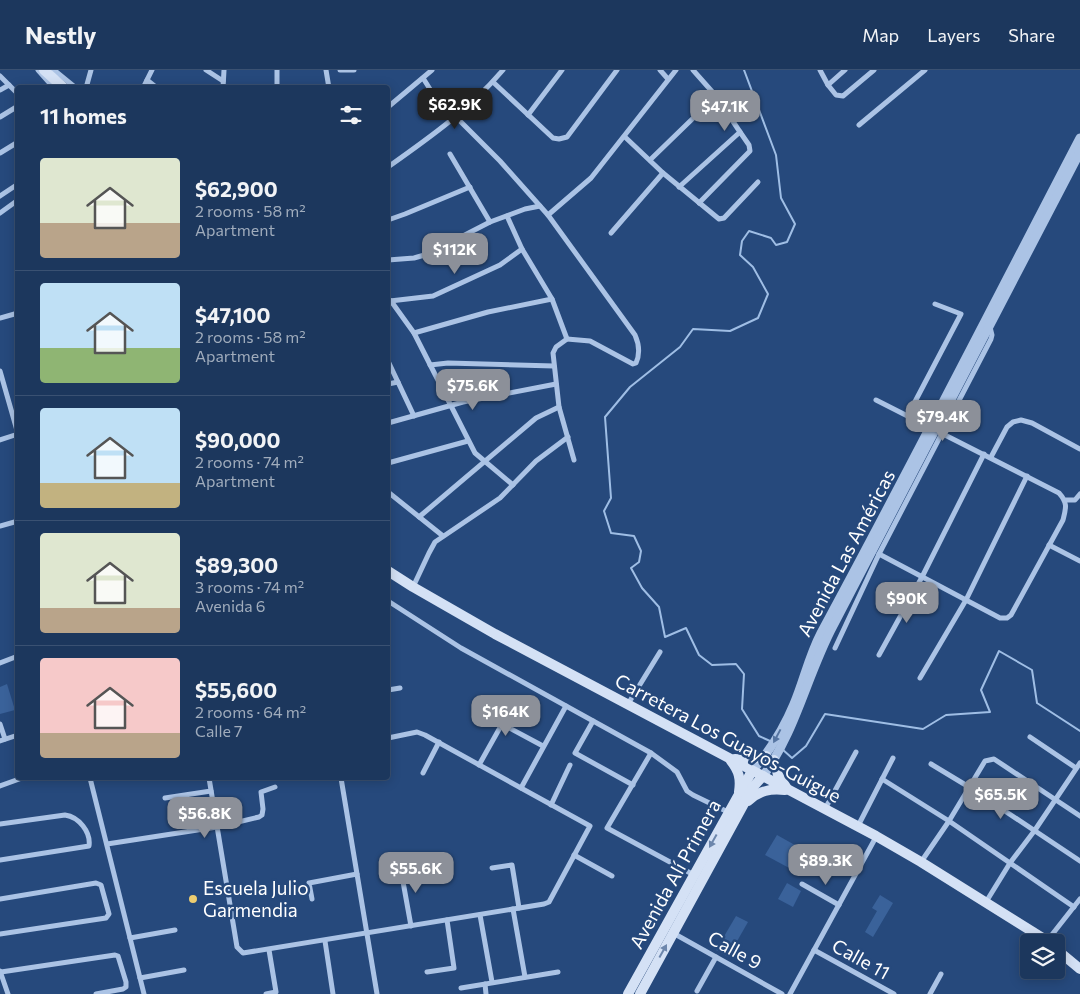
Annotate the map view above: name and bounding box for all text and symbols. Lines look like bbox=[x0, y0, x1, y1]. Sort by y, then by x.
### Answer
text: Nestly bbox=[25, 20, 97, 49]
text: Map bbox=[862, 24, 899, 46]
text: Layers bbox=[927, 24, 980, 46]
text: Share bbox=[1008, 24, 1055, 46]
pin: $62.9K bbox=[414, 88, 496, 130]
pin: $47.1K bbox=[684, 90, 766, 132]
text: $62.9K bbox=[428, 94, 482, 113]
text: $47.1K bbox=[701, 96, 749, 115]
icon: filters bbox=[337, 101, 365, 129]
text: 11 homes bbox=[40, 103, 127, 128]
text: $62,900 bbox=[195, 176, 278, 201]
icon: home bbox=[80, 178, 140, 238]
text: 2 rooms · 58 m² bbox=[195, 201, 306, 220]
text: Apartment bbox=[195, 220, 275, 239]
pin: $112K bbox=[420, 232, 490, 275]
text: $112K bbox=[433, 239, 477, 258]
text: $47,100 bbox=[195, 302, 271, 327]
icon: home bbox=[80, 303, 140, 363]
text: 2 rooms · 58 m² bbox=[195, 327, 306, 346]
text: Apartment bbox=[195, 346, 275, 365]
pin: $75.6K bbox=[432, 368, 514, 411]
text: $75.6K bbox=[447, 375, 499, 394]
pin: $79.4K bbox=[902, 400, 984, 442]
text: $79.4K bbox=[917, 406, 969, 425]
text: $90,000 bbox=[195, 427, 281, 452]
icon: home bbox=[80, 428, 140, 488]
text: 2 rooms · 74 m² bbox=[195, 452, 304, 471]
street label: Avenida Las Américas bbox=[792, 466, 899, 640]
text: Apartment bbox=[195, 471, 275, 490]
text: $89,300 bbox=[195, 552, 278, 577]
icon: home bbox=[80, 553, 140, 613]
text: 3 rooms · 74 m² bbox=[195, 577, 304, 596]
pin: $90K bbox=[877, 582, 937, 624]
text: $90K bbox=[887, 588, 927, 607]
text: Avenida 6 bbox=[195, 596, 265, 615]
street label: Carretera Los Guayos-Guigue bbox=[611, 668, 845, 807]
text: $55,600 bbox=[195, 677, 277, 702]
icon: home bbox=[80, 678, 140, 738]
pin: $164K bbox=[471, 694, 541, 737]
text: $164K bbox=[482, 701, 530, 720]
text: 2 rooms · 64 m² bbox=[195, 702, 306, 721]
text: Calle 7 bbox=[195, 721, 242, 740]
one-way arrow bbox=[773, 729, 781, 743]
pin: $65.5K bbox=[960, 778, 1042, 820]
text: $65.5K bbox=[975, 784, 1027, 803]
street label: Avenida Alí Primera bbox=[624, 795, 725, 952]
pin: $56.8K bbox=[164, 796, 246, 839]
text: $56.8K bbox=[178, 803, 232, 822]
one-way arrow bbox=[708, 834, 717, 848]
pin: $89.3K bbox=[785, 844, 867, 886]
text: $89.3K bbox=[799, 850, 853, 869]
pin: $55.6K bbox=[375, 852, 457, 894]
text: $55.6K bbox=[390, 858, 442, 877]
place label: Escuela Julio Garmendia bbox=[203, 876, 309, 921]
marker: Escuela Julio Garmendia bbox=[187, 893, 199, 905]
street label: Calle 9 bbox=[704, 925, 766, 974]
street label: Calle 11 bbox=[828, 933, 894, 984]
map controls bbox=[1020, 934, 1065, 979]
button: layers bbox=[1020, 934, 1065, 979]
one-way arrow bbox=[659, 944, 667, 959]

